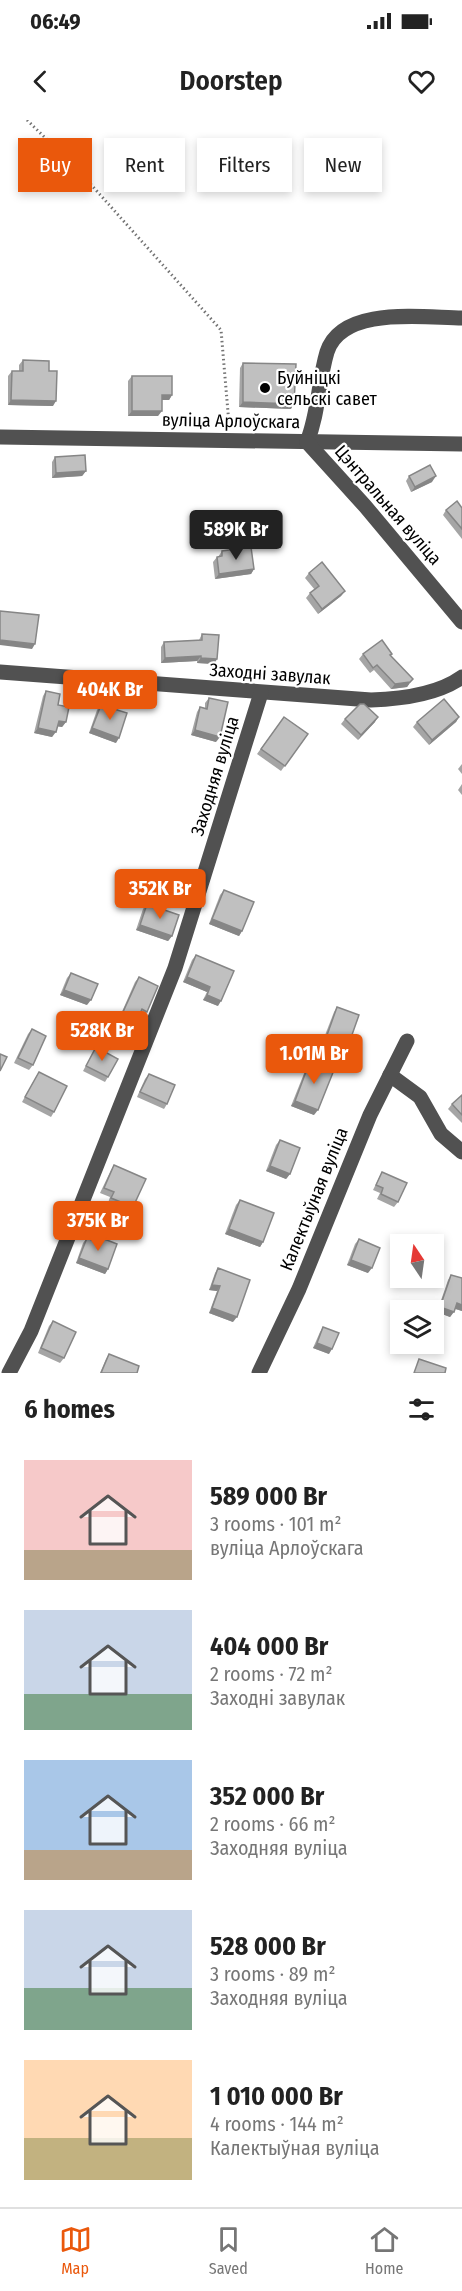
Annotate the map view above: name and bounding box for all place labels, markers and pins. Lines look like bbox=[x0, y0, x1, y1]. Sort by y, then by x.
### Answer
place label: Буйніцкі сельскі савет bbox=[277, 367, 377, 410]
marker: Буйніцкі сельскі савет bbox=[258, 381, 272, 395]
pin: 589K Br bbox=[181, 510, 291, 561]
pin: 404K Br bbox=[55, 670, 165, 721]
pin: 352K Br bbox=[105, 869, 215, 920]
pin: 528K Br bbox=[47, 1011, 157, 1062]
pin: 1.01M Br bbox=[252, 1034, 376, 1085]
pin: 375K Br bbox=[43, 1201, 153, 1252]

